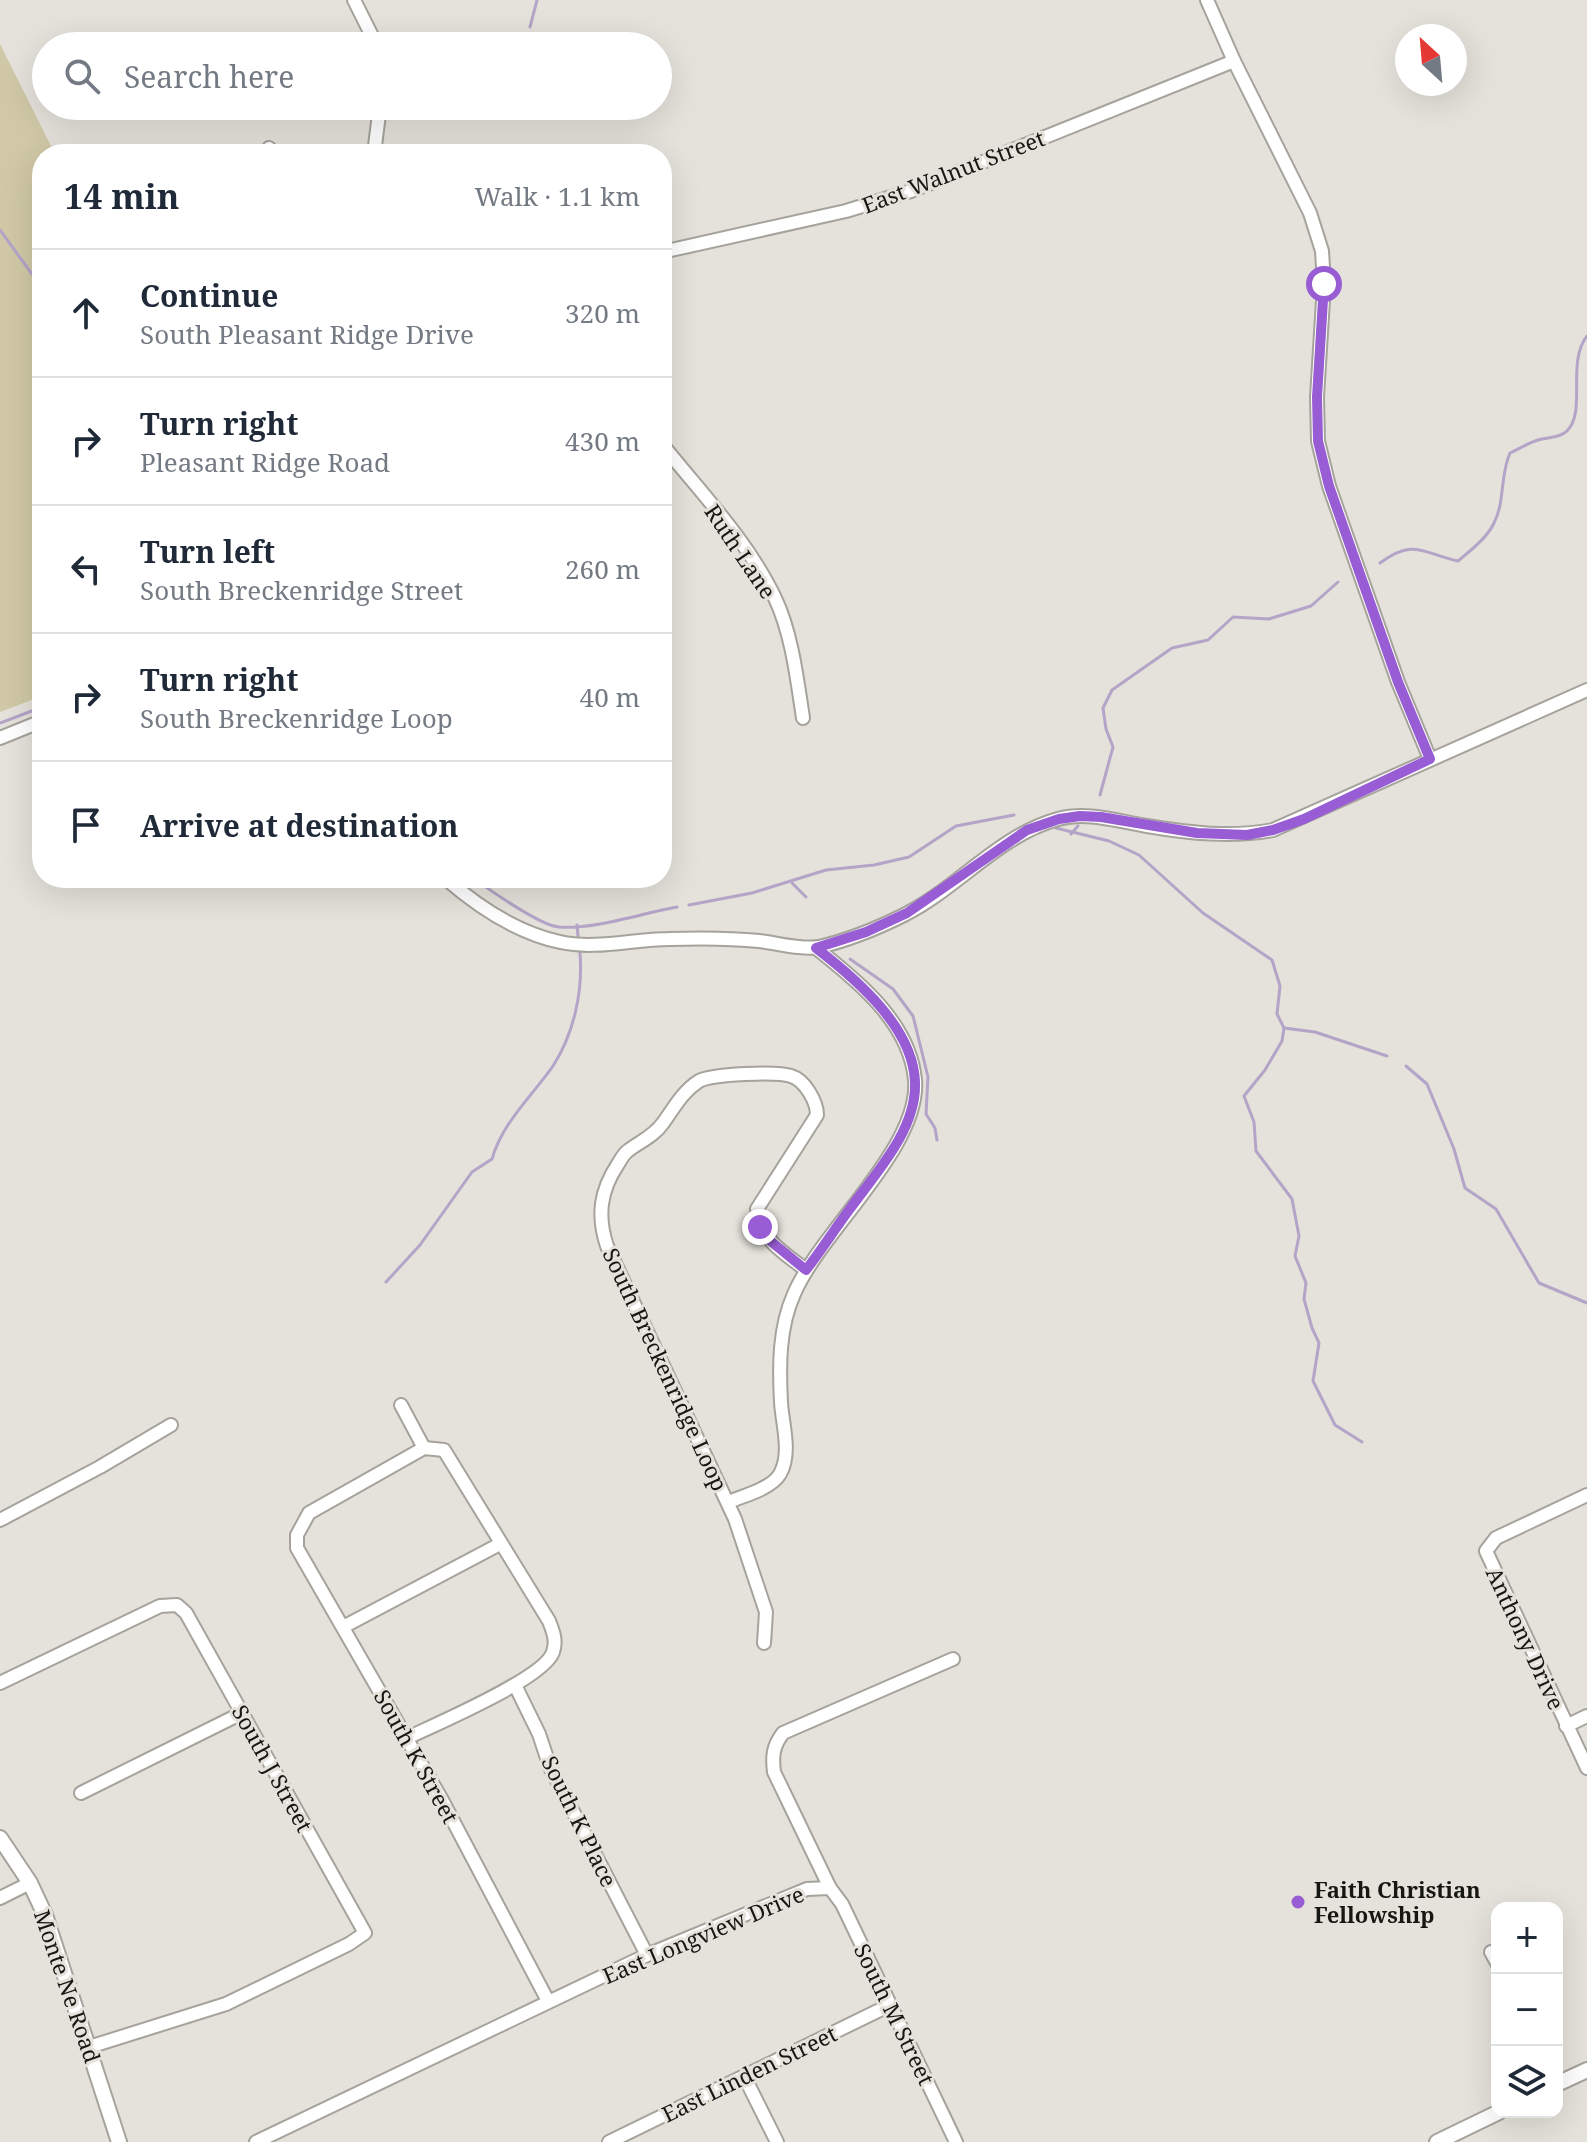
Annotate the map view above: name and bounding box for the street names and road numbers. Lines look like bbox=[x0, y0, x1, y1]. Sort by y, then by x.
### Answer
street label: East Walnut Street bbox=[857, 122, 1049, 220]
street label: Ruth Lane bbox=[698, 498, 784, 604]
street label: South Breckenridge Loop bbox=[596, 1243, 736, 1495]
street label: Anthony Drive bbox=[1480, 1562, 1572, 1714]
street label: South K Street bbox=[368, 1684, 466, 1828]
street label: South J Street bbox=[226, 1699, 320, 1837]
street label: South K Place bbox=[535, 1750, 625, 1892]
street label: East Longview Drive bbox=[598, 1878, 808, 1990]
street label: Monte Ne Road bbox=[28, 1905, 108, 2067]
street label: South M Street bbox=[848, 1938, 942, 2090]
street label: East Linden Street bbox=[657, 2018, 842, 2128]

